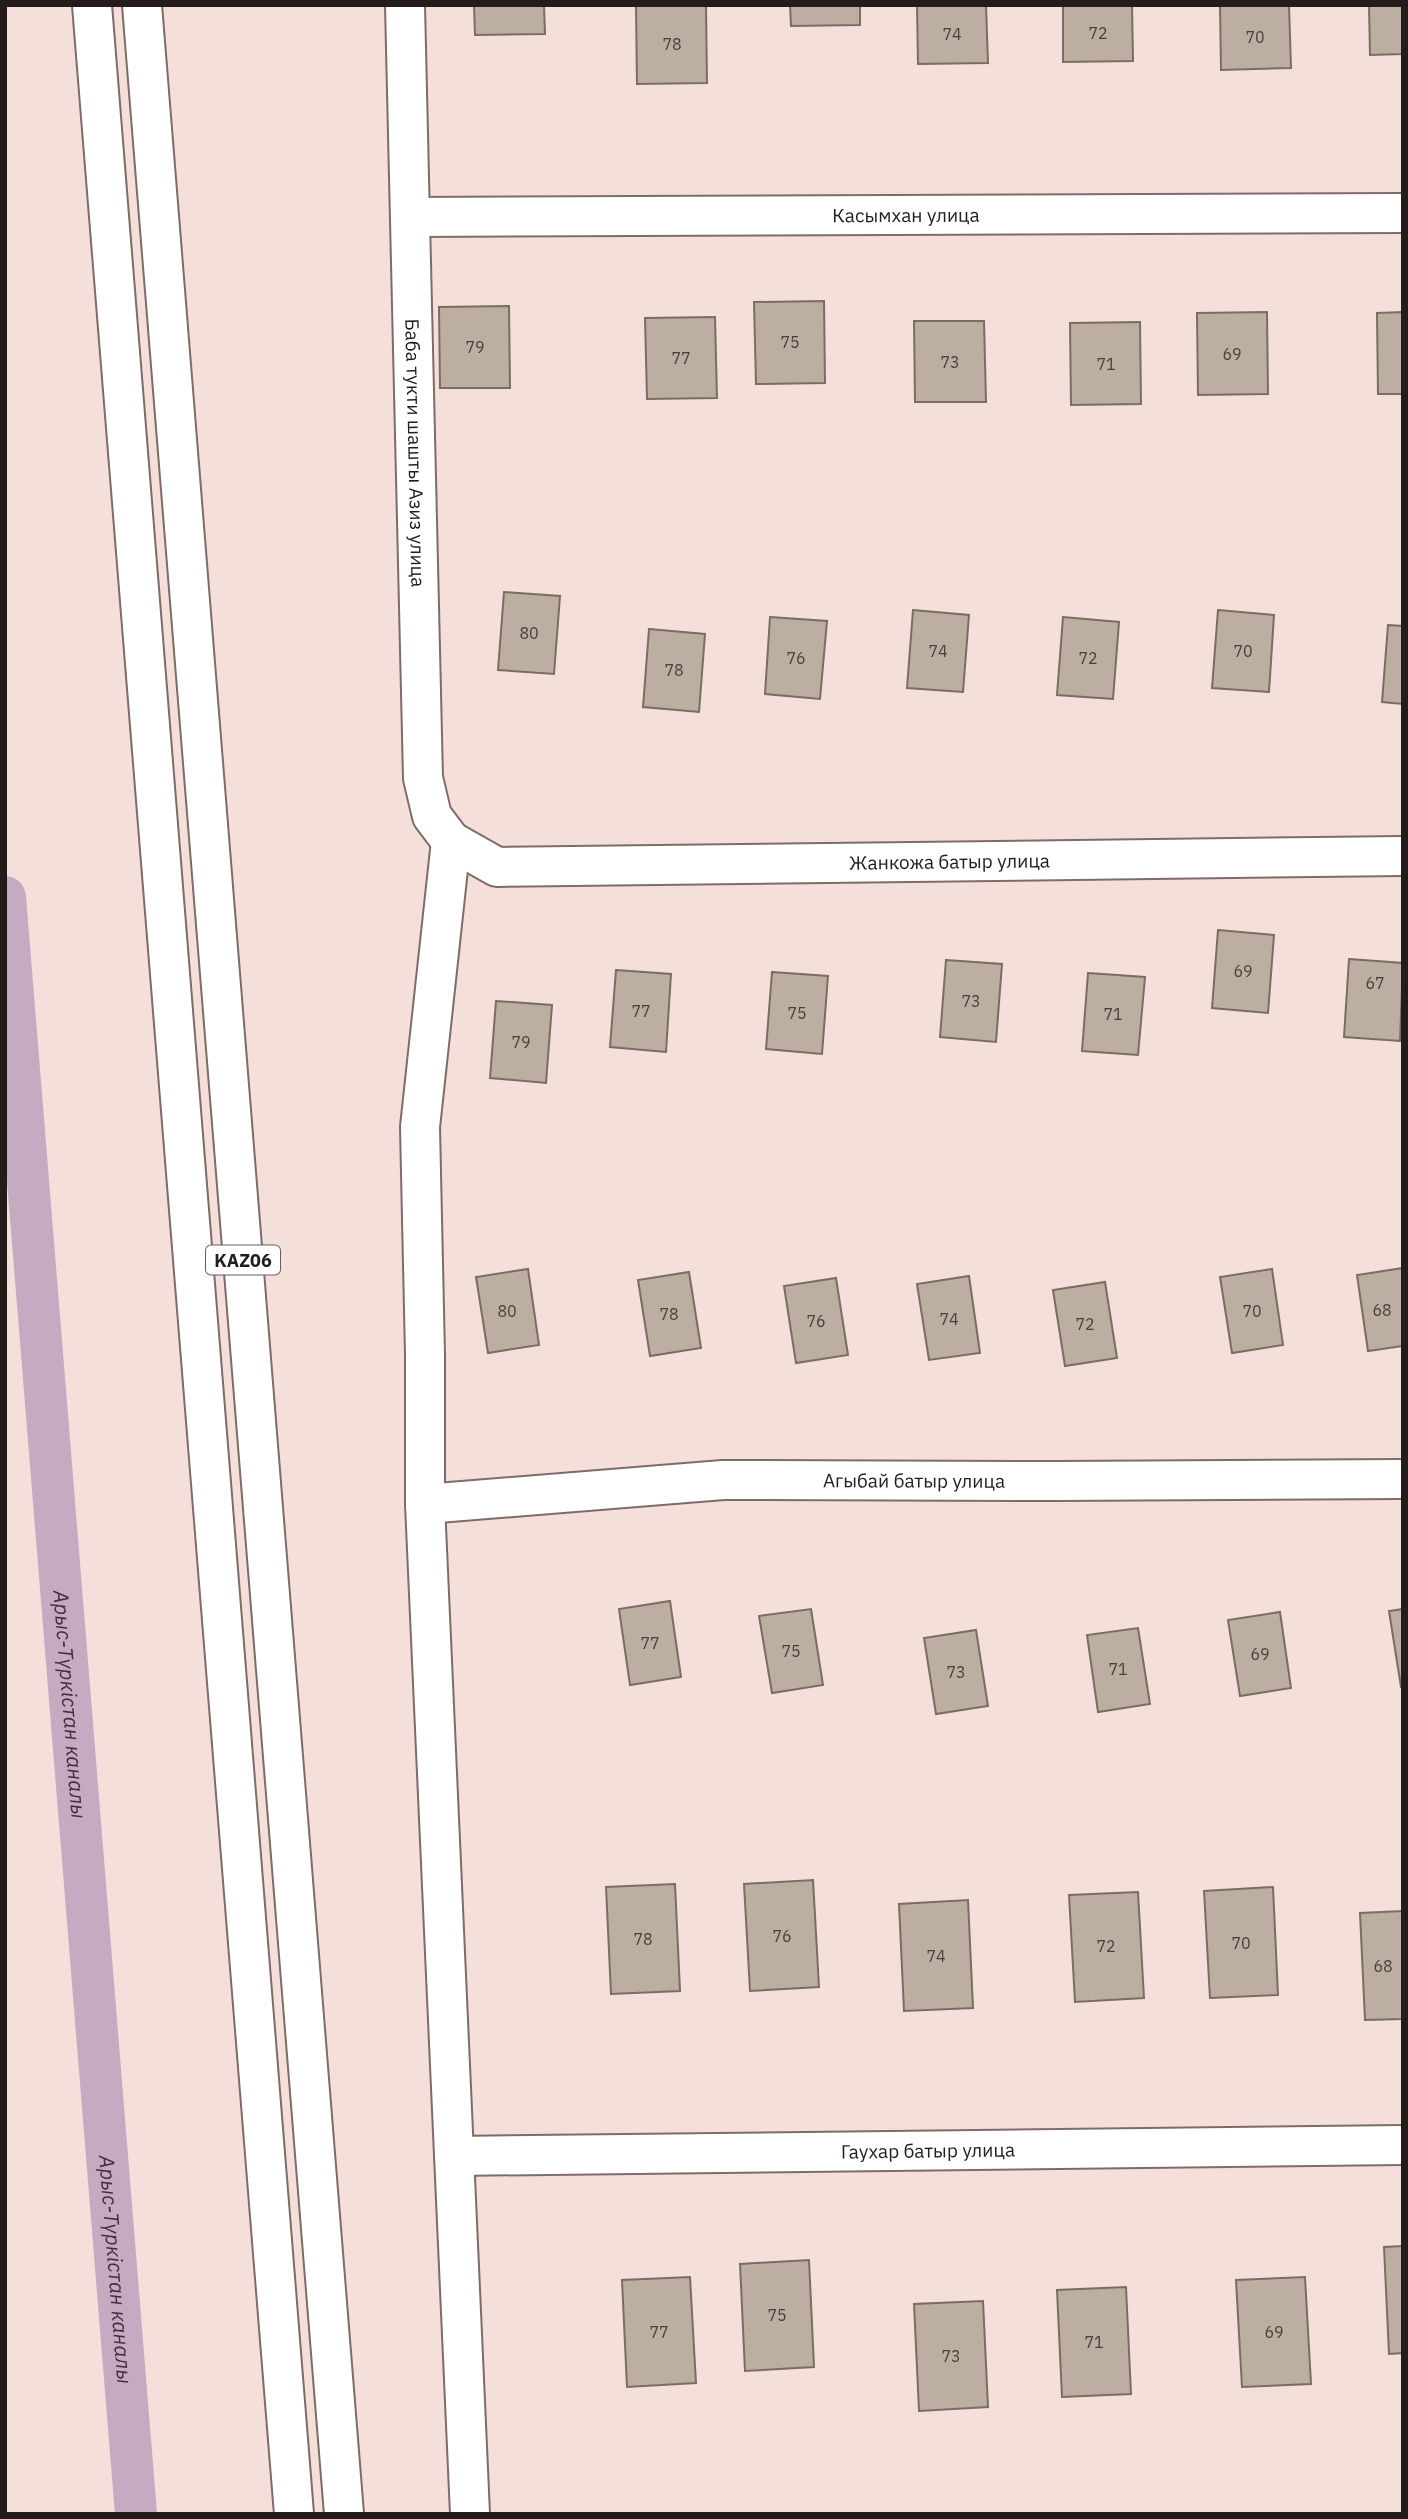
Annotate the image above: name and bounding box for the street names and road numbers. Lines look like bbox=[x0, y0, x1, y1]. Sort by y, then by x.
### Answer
street label: Касымхан улица bbox=[832, 203, 980, 227]
street label: Баба тукти шашты Азиз улица bbox=[400, 318, 431, 587]
street label: Жанкожа батыр улица bbox=[849, 848, 1050, 875]
road number: KАZ06 bbox=[206, 1246, 280, 1274]
street label: Агыбай батыр улица bbox=[823, 1468, 1005, 1493]
street label: Гаухар батыр улица bbox=[841, 2137, 1015, 2164]

